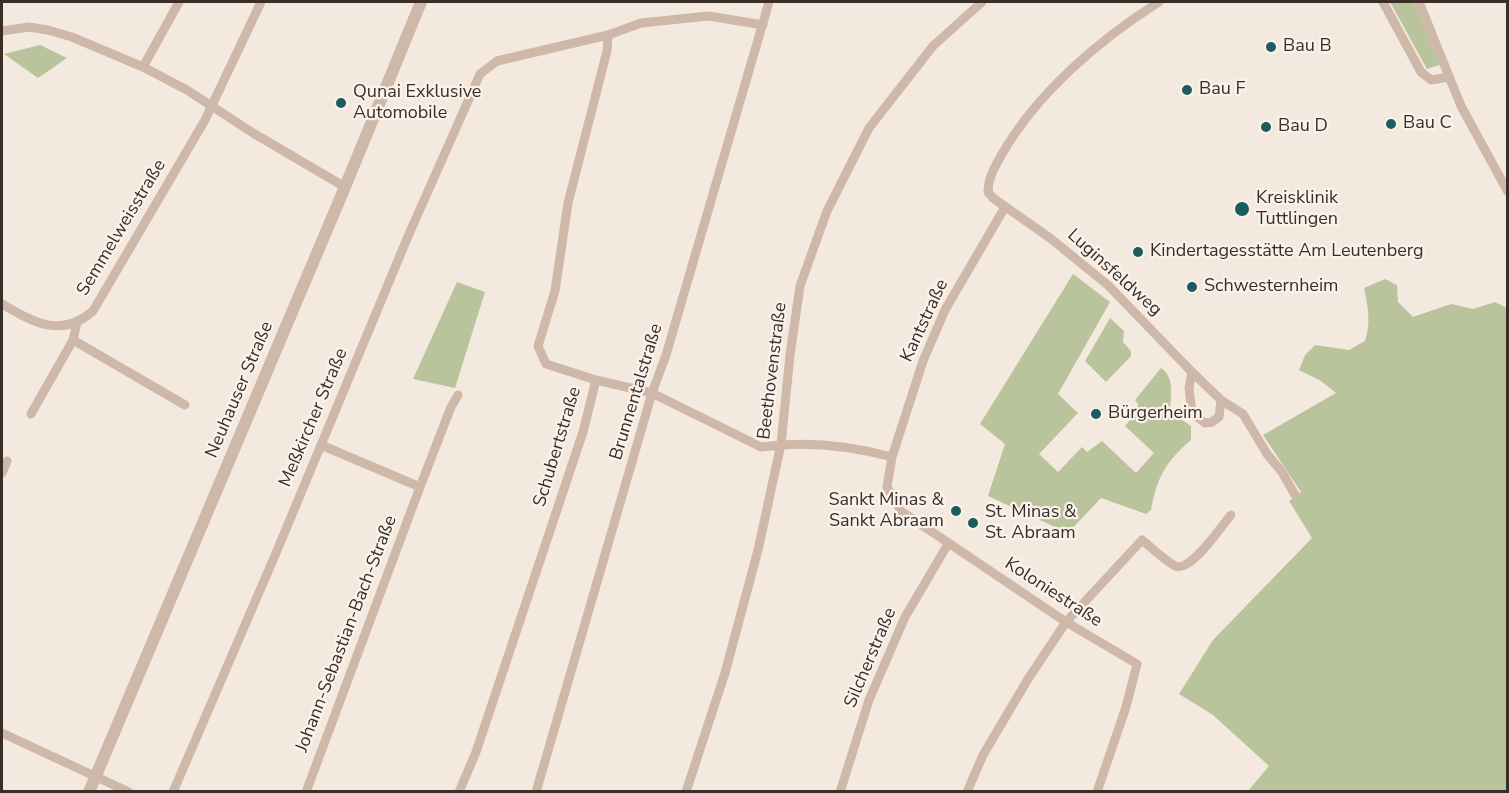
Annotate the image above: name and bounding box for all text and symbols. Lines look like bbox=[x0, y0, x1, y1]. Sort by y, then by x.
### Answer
place label: Bau B bbox=[1283, 36, 1332, 58]
marker: Bau B bbox=[1264, 40, 1278, 54]
place label: Bau F bbox=[1199, 79, 1245, 101]
place label: Qunai Exklusive Automobile bbox=[353, 82, 481, 124]
marker: Bau F bbox=[1180, 83, 1194, 97]
marker: Qunai Exklusive Automobile bbox=[334, 96, 348, 110]
place label: Bau C bbox=[1403, 113, 1452, 135]
place label: Bau D bbox=[1278, 116, 1328, 138]
marker: Bau C bbox=[1384, 117, 1398, 131]
marker: Bau D bbox=[1259, 120, 1273, 134]
street label: Semmelweisstraße bbox=[73, 156, 171, 300]
place label: Kreisklinik Tuttlingen bbox=[1256, 188, 1338, 230]
marker: Kreisklinik Tuttlingen bbox=[1233, 200, 1251, 218]
street label: Luginsfeldweg bbox=[1062, 225, 1166, 321]
place label: Kindertagesstätte Am Leutenberg bbox=[1150, 241, 1424, 263]
marker: Kindertagesstätte Am Leutenberg bbox=[1131, 245, 1145, 259]
street label: Kantstraße bbox=[896, 276, 954, 366]
place label: Schwesternheim bbox=[1204, 276, 1339, 298]
marker: Schwesternheim bbox=[1185, 280, 1199, 294]
street label: Beethovenstraße bbox=[754, 301, 792, 441]
street label: Neuhauser Straße bbox=[202, 319, 278, 461]
street label: Brunnentalstraße bbox=[606, 321, 668, 463]
street label: Meßkircher Straße bbox=[275, 345, 353, 491]
street label: Schubertstraße bbox=[529, 384, 587, 510]
place label: Bürgerheim bbox=[1108, 403, 1203, 425]
marker: Bürgerheim bbox=[1089, 407, 1103, 421]
place label: Sankt Minas & Sankt Abraam bbox=[828, 490, 944, 532]
place label: St. Minas & St. Abraam bbox=[985, 502, 1076, 544]
marker: Sankt Minas & Sankt Abraam bbox=[949, 504, 963, 518]
street label: Johann-Sebastian-Bach-Straße bbox=[292, 513, 402, 755]
marker: St. Minas & St. Abraam bbox=[966, 516, 980, 530]
street label: Koloniestraße bbox=[1000, 554, 1106, 632]
street label: Silcherstraße bbox=[840, 605, 902, 711]

